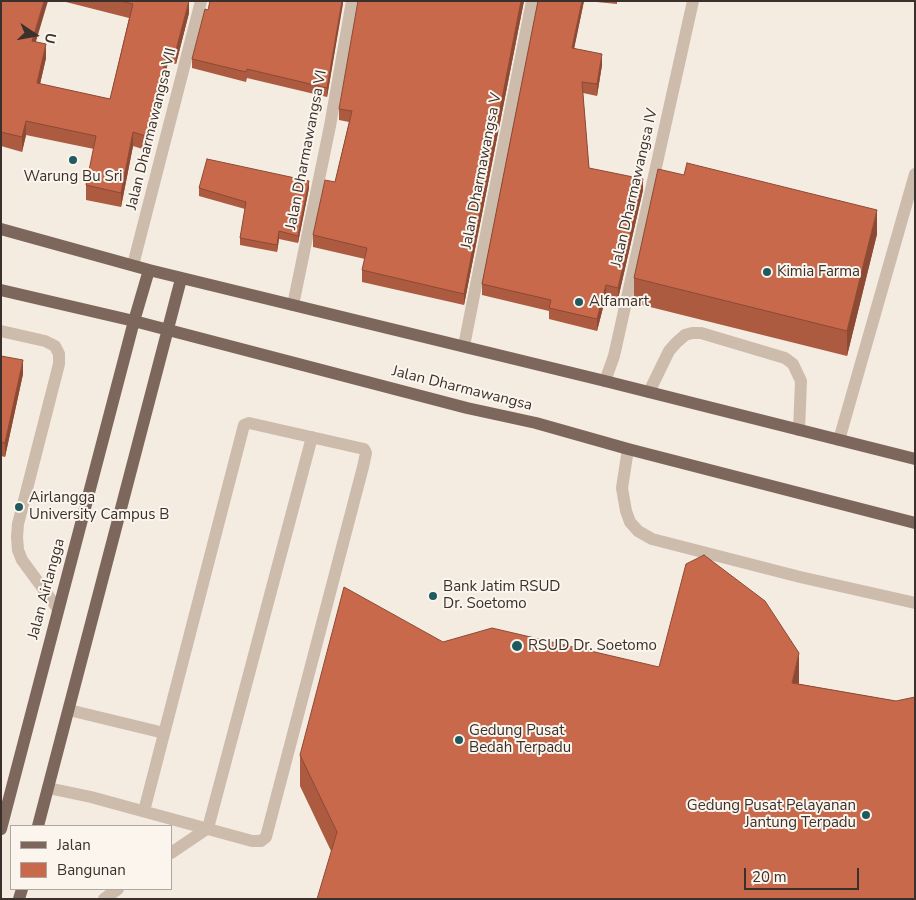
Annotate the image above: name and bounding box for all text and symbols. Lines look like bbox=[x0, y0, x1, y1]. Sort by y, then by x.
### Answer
north arrow bbox=[10, 10, 60, 60]
text: U bbox=[40, 31, 61, 45]
street label: Jalan Dharmawangsa VII bbox=[123, 46, 181, 212]
street label: Jalan Dharmawangsa VI bbox=[283, 69, 331, 231]
street label: Jalan Dharmawangsa V bbox=[458, 92, 506, 250]
street label: Jalan Dharmawangsa IV bbox=[608, 107, 662, 269]
marker: Warung Bu Sri bbox=[67, 154, 79, 166]
place label: Warung Bu Sri bbox=[23, 168, 123, 186]
place label: Kimia Farma bbox=[777, 263, 860, 281]
marker: Kimia Farma bbox=[761, 266, 773, 278]
place label: Alfamart bbox=[589, 293, 649, 311]
marker: Alfamart bbox=[573, 296, 585, 308]
street label: Jalan Dharmawangsa bbox=[390, 363, 534, 415]
place label: Airlangga University Campus B bbox=[29, 489, 169, 524]
marker: Airlangga University Campus B bbox=[13, 501, 25, 513]
street label: Jalan Airlangga bbox=[25, 537, 69, 641]
place label: Bank Jatim RSUD Dr. Soetomo bbox=[443, 578, 561, 613]
marker: Bank Jatim RSUD Dr. Soetomo bbox=[427, 590, 439, 602]
place label: RSUD Dr. Soetomo bbox=[528, 637, 657, 655]
marker: RSUD Dr. Soetomo bbox=[510, 639, 524, 653]
place label: Gedung Pusat Bedah Terpadu bbox=[469, 722, 571, 757]
marker: Gedung Pusat Bedah Terpadu bbox=[453, 734, 465, 746]
place label: Gedung Pusat Pelayanan Jantung Terpadu bbox=[687, 797, 856, 832]
marker: Gedung Pusat Pelayanan Jantung Terpadu bbox=[860, 809, 872, 821]
legend bbox=[10, 825, 172, 890]
text: Jalan bbox=[57, 835, 91, 855]
scale bar bbox=[746, 858, 861, 890]
text: Bangunan bbox=[57, 860, 126, 880]
text: 20 m bbox=[752, 867, 787, 887]

